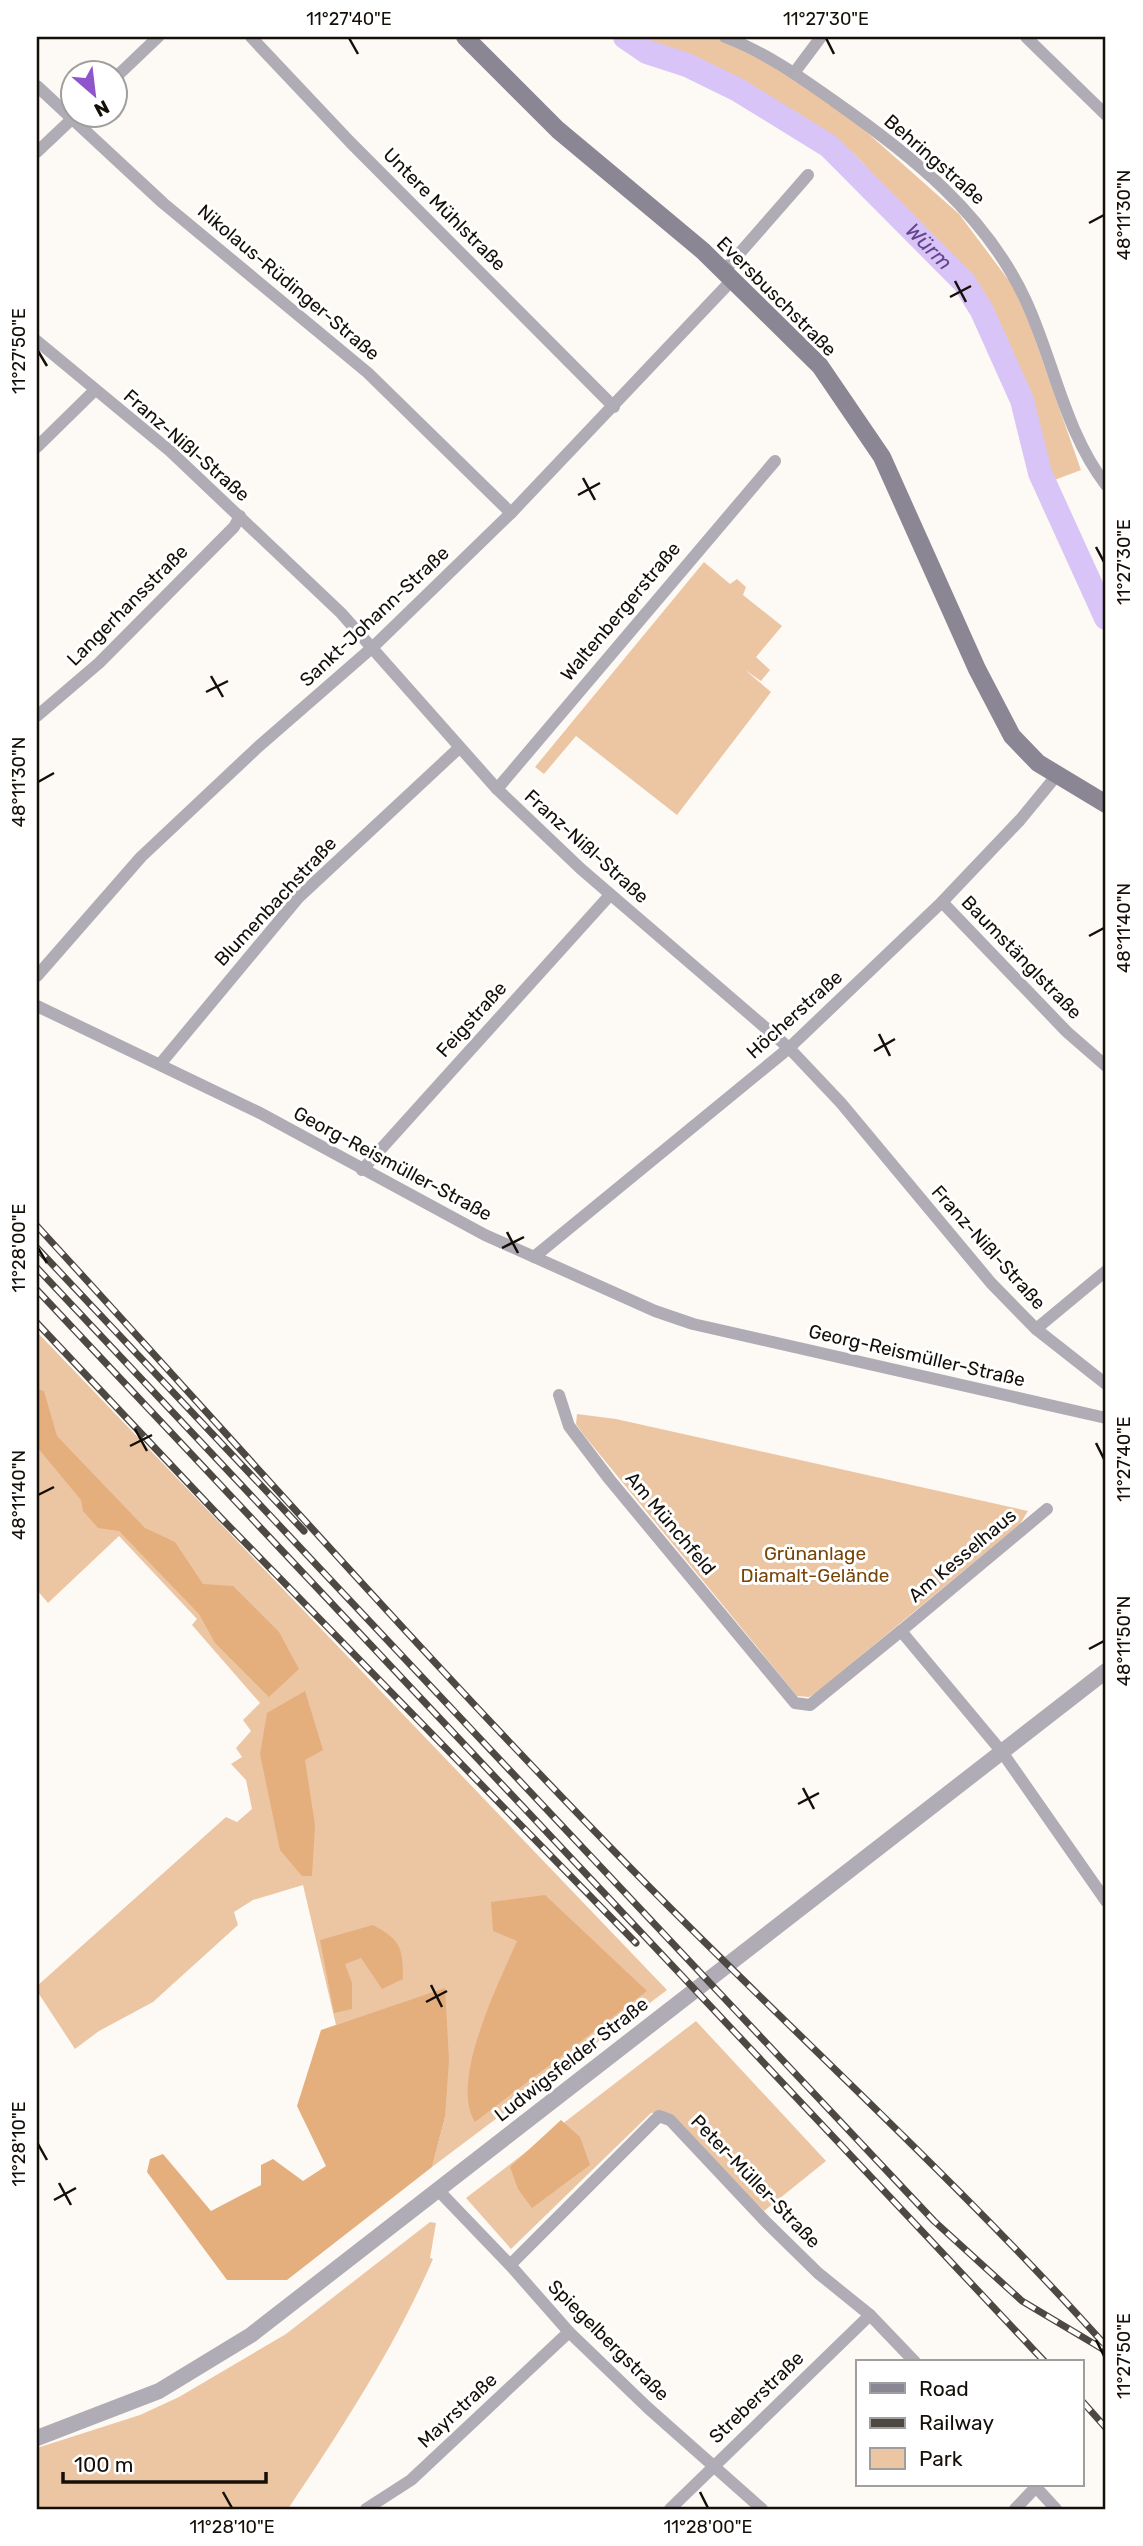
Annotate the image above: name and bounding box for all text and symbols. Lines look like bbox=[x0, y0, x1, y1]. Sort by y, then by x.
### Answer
text: 11°27'40"E bbox=[306, 8, 392, 30]
text: 11°27'30"E bbox=[783, 8, 869, 30]
north arrow bbox=[60, 60, 130, 130]
text: N bbox=[90, 95, 113, 122]
street label: Behringstraße bbox=[880, 109, 990, 209]
street label: Untere Mühlstraße bbox=[378, 143, 511, 276]
text: 48°11'30"N bbox=[1113, 170, 1135, 260]
street label: Nikolaus-Rüdinger-Straße bbox=[193, 200, 384, 365]
water label: Würm bbox=[901, 218, 958, 275]
street label: Eversbuschstraße bbox=[712, 232, 841, 361]
text: 11°27'50"E bbox=[8, 308, 30, 394]
street label: Franz-Nißl-Straße bbox=[119, 384, 254, 506]
text: 11°27'30"E bbox=[1113, 519, 1135, 605]
street label: Waltenbergerstraße bbox=[556, 537, 685, 685]
street label: Langerhansstraße bbox=[62, 540, 193, 671]
street label: Sankt-Johann-Straße bbox=[295, 541, 454, 691]
text: 48°11'30"N bbox=[8, 737, 30, 827]
street label: Franz-Nißl-Straße bbox=[520, 785, 654, 908]
street label: Blumenbachstraße bbox=[210, 832, 341, 971]
text: 48°11'40"N bbox=[1113, 883, 1135, 973]
street label: Baumstänglstraße bbox=[957, 891, 1087, 1024]
street label: Höcherstraße bbox=[742, 965, 847, 1063]
street label: Feigstraße bbox=[431, 977, 511, 1062]
street label: Georg-Reismüller-Straße bbox=[290, 1101, 496, 1226]
street label: Franz-Nißl-Straße bbox=[927, 1180, 1050, 1314]
text: 11°28'00"E bbox=[8, 1204, 30, 1292]
street label: Georg-Reismüller-Straße bbox=[806, 1319, 1027, 1392]
text: 11°27'40"E bbox=[1113, 1416, 1135, 1502]
text: 48°11'40"N bbox=[8, 1450, 30, 1540]
street label: Am Münchfeld bbox=[621, 1467, 721, 1580]
street label: Am Kesselhaus bbox=[904, 1504, 1021, 1607]
park label: Grünanlage Diamalt-Gelände bbox=[741, 1542, 889, 1587]
text: 48°11'50"N bbox=[1113, 1596, 1135, 1686]
street label: Ludwigsfelder Straße bbox=[490, 1992, 653, 2126]
text: 11°28'10"E bbox=[8, 2101, 30, 2187]
street label: Peter-Müller-Straße bbox=[686, 2110, 825, 2253]
street label: Spiegelbergstraße bbox=[543, 2275, 674, 2406]
text: 11°27'50"E bbox=[1113, 2313, 1135, 2399]
street label: Streberstraße bbox=[704, 2347, 808, 2448]
legend bbox=[856, 2360, 1084, 2486]
street label: Mayrstraße bbox=[413, 2368, 502, 2453]
text: Road bbox=[919, 2376, 969, 2401]
text: Railway bbox=[919, 2410, 994, 2435]
scale bar bbox=[63, 2441, 266, 2485]
text: Park bbox=[919, 2446, 963, 2471]
text: 100 m bbox=[74, 2452, 133, 2477]
text: 11°28'10"E bbox=[189, 2516, 275, 2538]
text: 11°28'00"E bbox=[664, 2516, 752, 2538]

